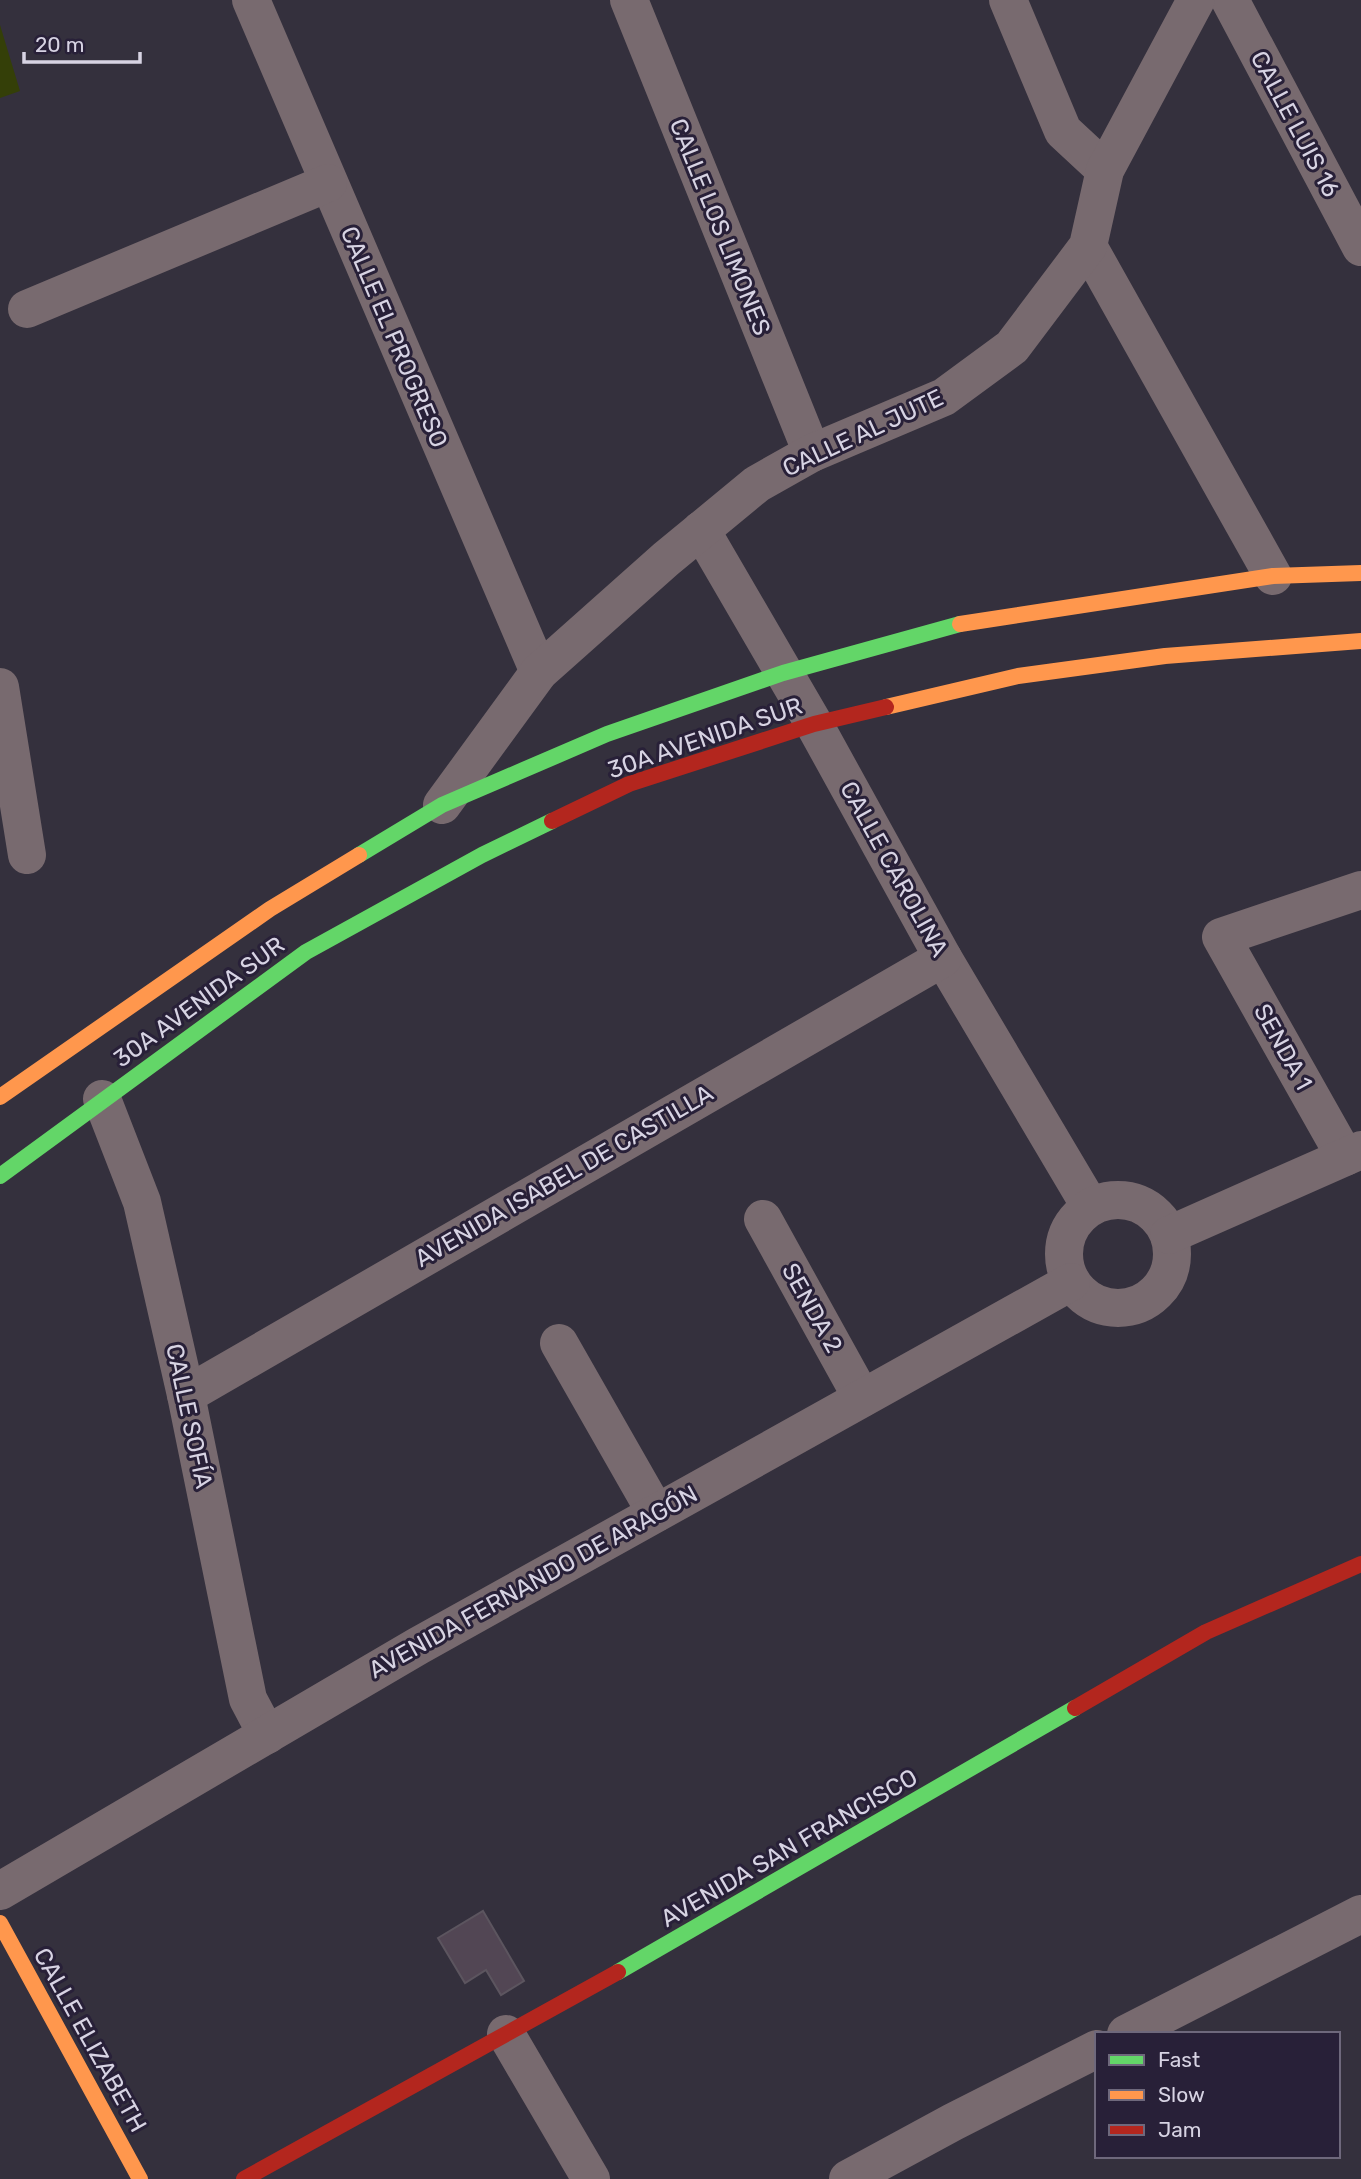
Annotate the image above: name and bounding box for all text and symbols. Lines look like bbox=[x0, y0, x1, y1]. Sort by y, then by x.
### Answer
scale bar bbox=[24, 21, 140, 65]
text: 20 m bbox=[35, 32, 84, 57]
street label: CALLE LUIS 16 bbox=[1245, 46, 1345, 202]
street label: CALLE LOS LIMONES bbox=[664, 115, 776, 339]
street label: CALLE EL PROGRESO bbox=[335, 222, 453, 452]
street label: CALLE AL JUTE bbox=[778, 384, 948, 482]
street label: 30A AVENIDA SUR bbox=[604, 692, 806, 784]
street label: CALLE CAROLINA bbox=[834, 776, 954, 962]
street label: 30A AVENIDA SUR bbox=[108, 931, 290, 1073]
street label: SENDA 1 bbox=[1248, 999, 1318, 1095]
street label: AVENIDA ISABEL DE CASTILLA bbox=[410, 1079, 718, 1273]
street label: SENDA 2 bbox=[776, 1258, 848, 1358]
street label: CALLE SOFÍA bbox=[160, 1341, 218, 1491]
street label: AVENIDA FERNANDO DE ARAGÓN bbox=[364, 1480, 702, 1684]
street label: AVENIDA SAN FRANCISCO bbox=[656, 1763, 922, 1933]
street label: CALLE ELIZABETH bbox=[28, 1943, 152, 2137]
legend bbox=[1095, 2032, 1340, 2158]
text: Fast bbox=[1158, 2047, 1200, 2072]
text: Slow bbox=[1158, 2082, 1205, 2107]
text: Jam bbox=[1158, 2117, 1202, 2142]

